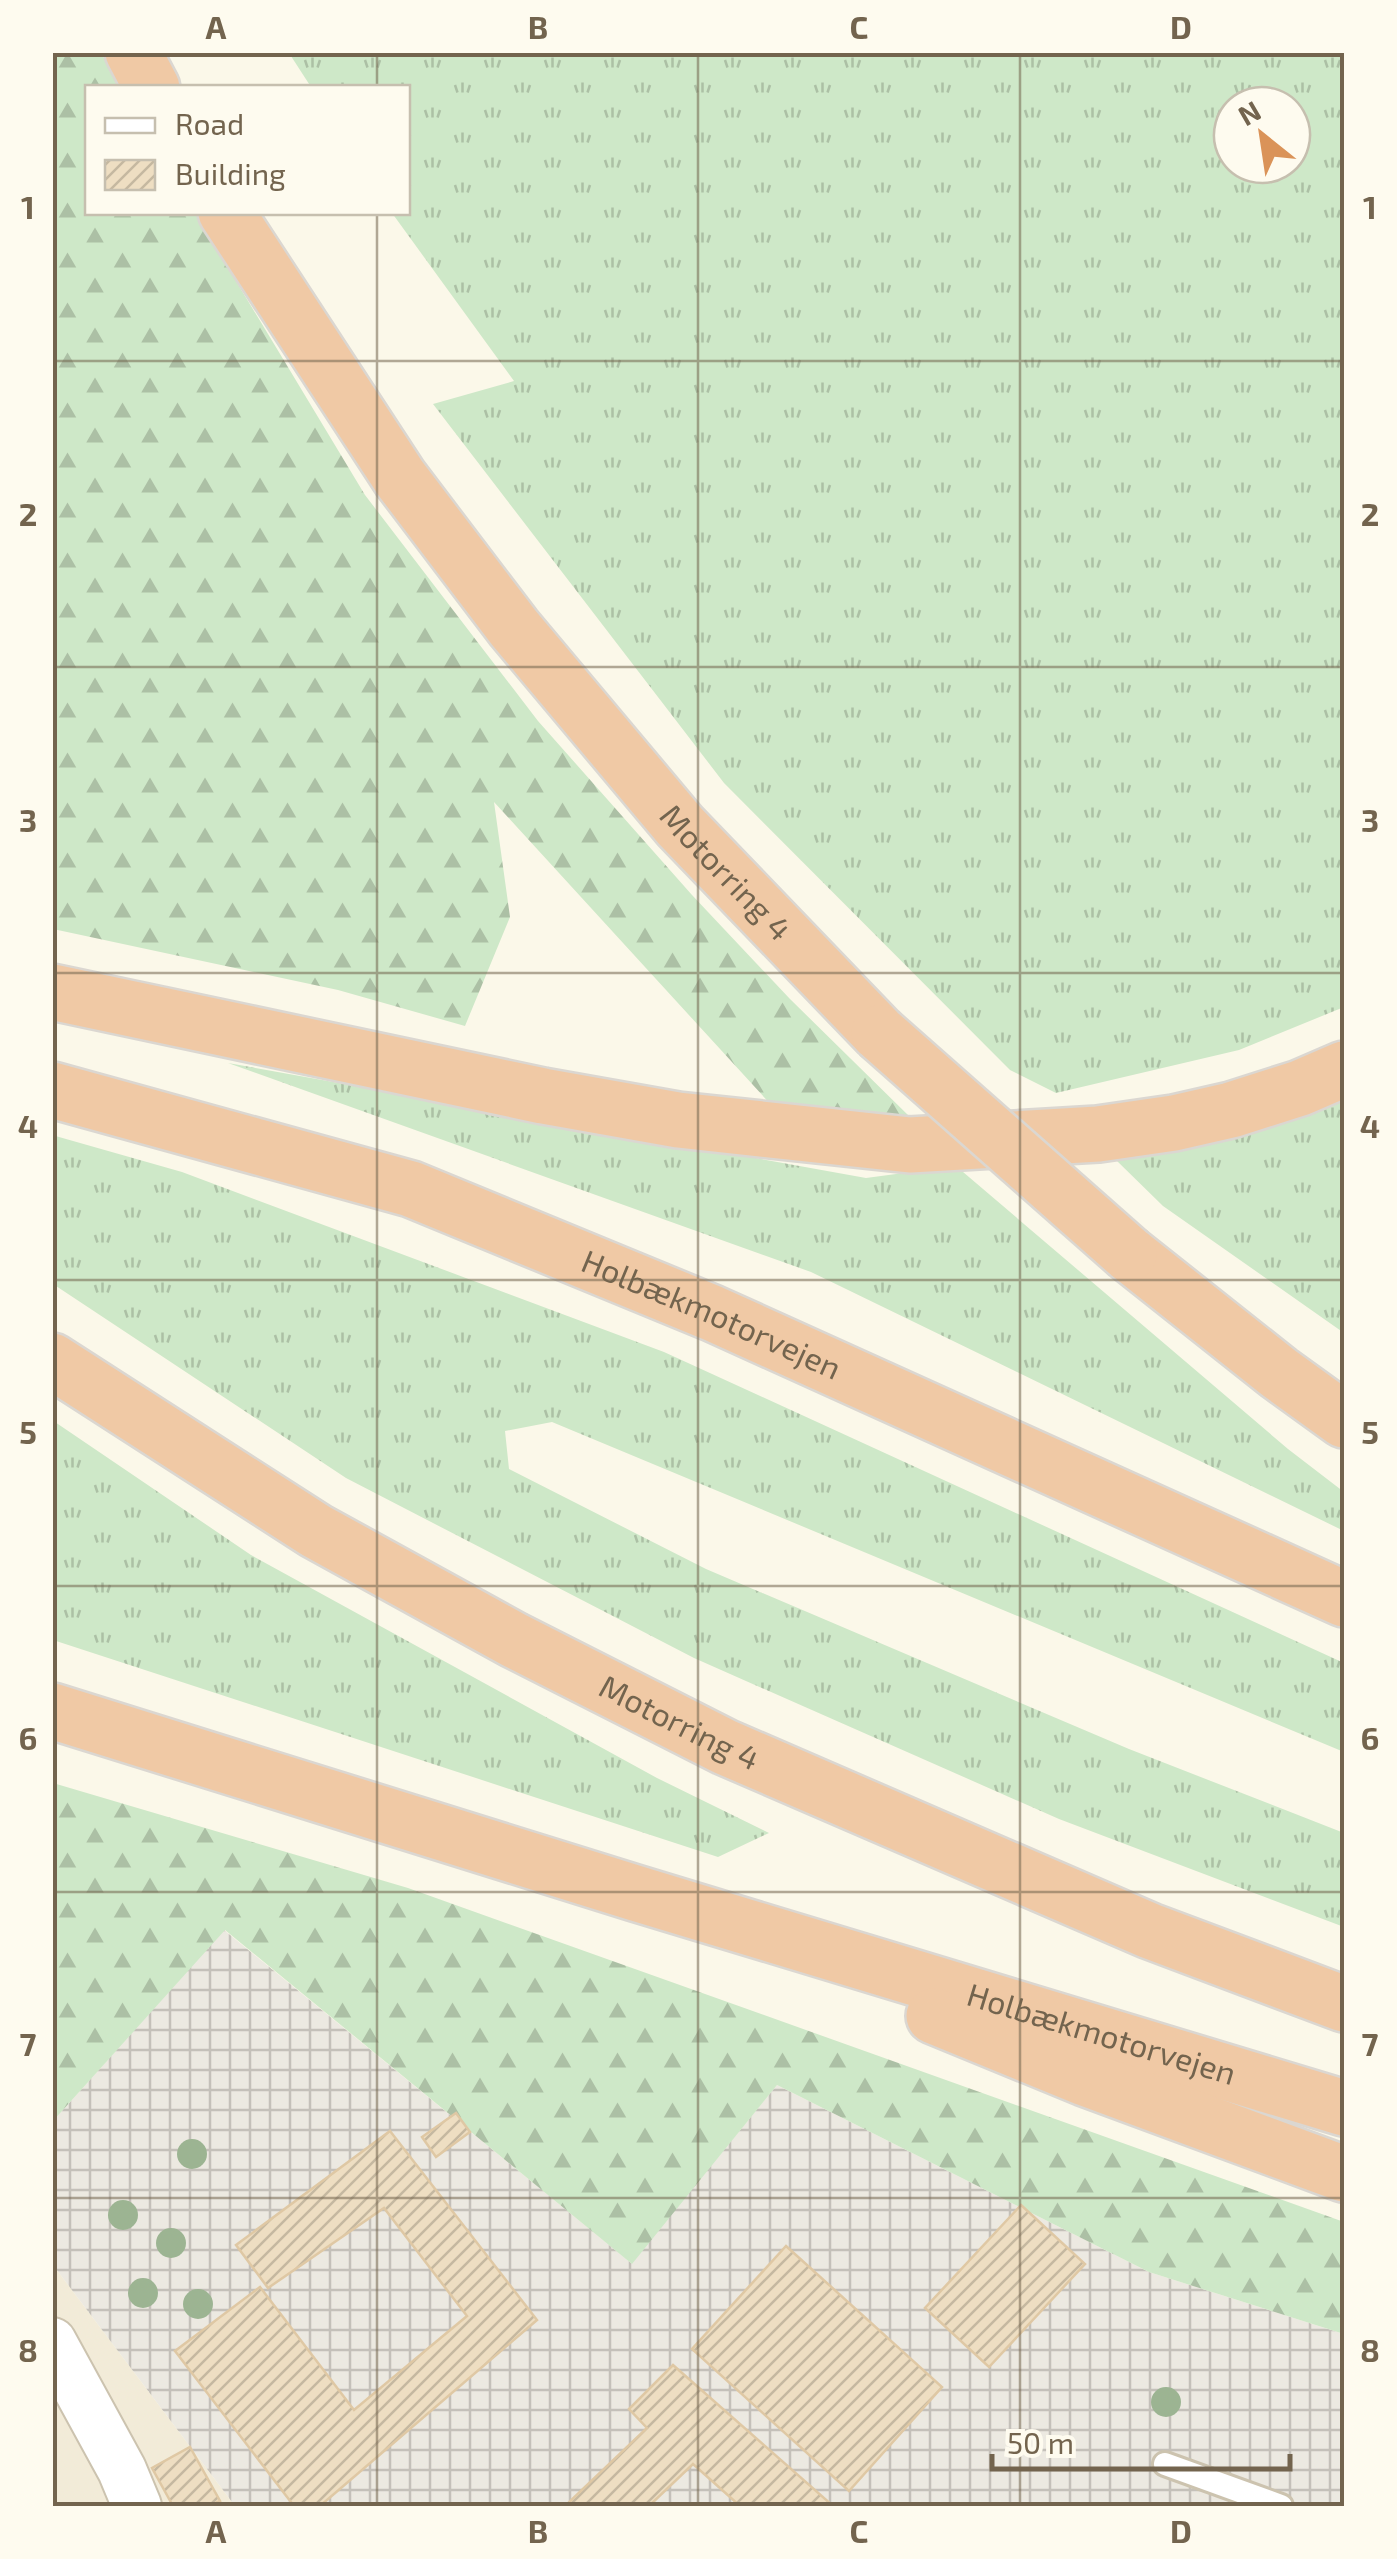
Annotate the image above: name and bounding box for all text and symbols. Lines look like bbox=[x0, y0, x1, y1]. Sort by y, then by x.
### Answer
text: A bbox=[206, 7, 227, 45]
text: B bbox=[528, 7, 548, 45]
text: C bbox=[850, 7, 868, 45]
text: D bbox=[1170, 7, 1192, 45]
legend bbox=[85, 85, 410, 215]
north arrow bbox=[1212, 85, 1312, 185]
text: N bbox=[1232, 93, 1266, 132]
text: Road bbox=[175, 105, 244, 141]
text: Building bbox=[175, 155, 286, 191]
text: 1 bbox=[21, 187, 35, 225]
text: 1 bbox=[1363, 187, 1377, 225]
text: 2 bbox=[19, 494, 37, 532]
text: 2 bbox=[1361, 494, 1379, 532]
street label: Motorring 4 bbox=[653, 796, 801, 947]
text: 3 bbox=[19, 800, 37, 838]
text: 3 bbox=[1361, 800, 1379, 838]
text: 4 bbox=[18, 1106, 38, 1144]
text: 4 bbox=[1360, 1106, 1380, 1144]
street label: Holbækmotorvejen bbox=[577, 1241, 848, 1386]
text: 5 bbox=[19, 1412, 37, 1450]
text: 5 bbox=[1361, 1412, 1379, 1450]
street label: Motorring 4 bbox=[594, 1666, 766, 1777]
text: 6 bbox=[19, 1718, 37, 1756]
text: 6 bbox=[1361, 1718, 1379, 1756]
street label: Holbækmotorvejen bbox=[963, 1974, 1241, 2091]
text: 7 bbox=[20, 2024, 37, 2062]
text: 7 bbox=[1362, 2024, 1379, 2062]
text: 8 bbox=[18, 2330, 38, 2368]
text: 8 bbox=[1360, 2330, 1380, 2368]
scale bar bbox=[992, 2409, 1290, 2471]
text: 50 m bbox=[1007, 2424, 1074, 2460]
text: A bbox=[206, 2511, 227, 2549]
text: B bbox=[528, 2511, 548, 2549]
text: C bbox=[850, 2511, 868, 2549]
text: D bbox=[1170, 2511, 1192, 2549]

